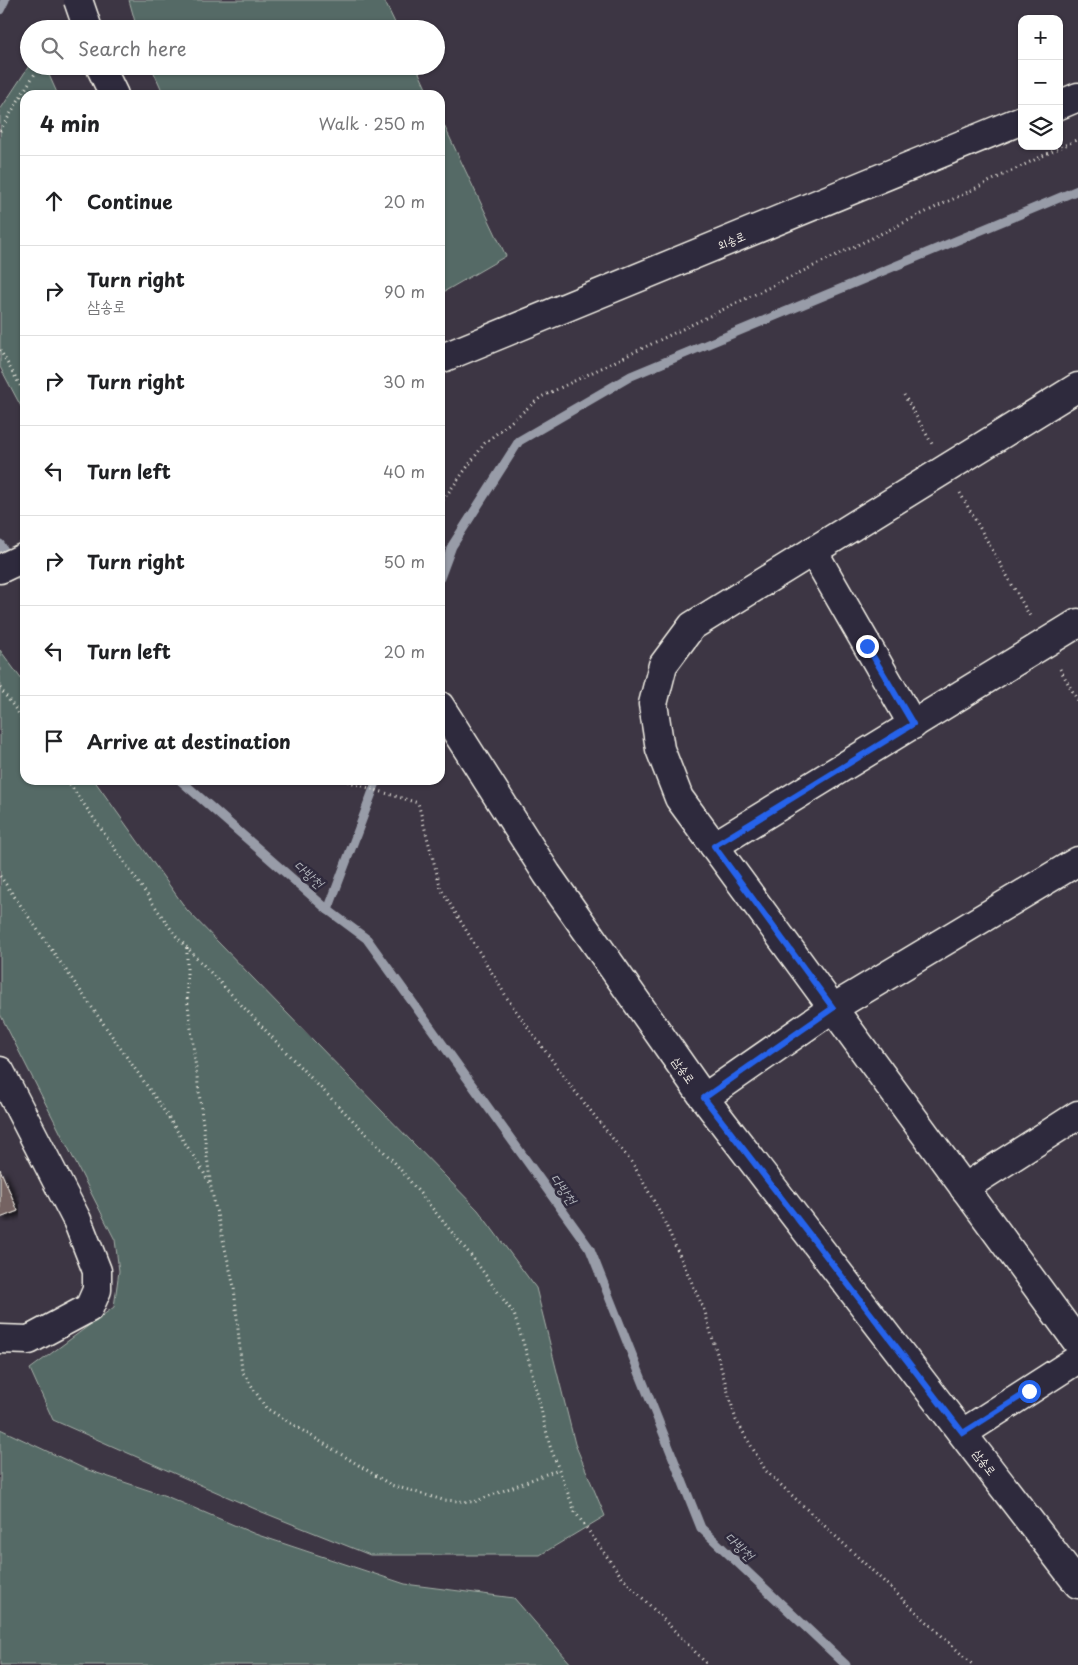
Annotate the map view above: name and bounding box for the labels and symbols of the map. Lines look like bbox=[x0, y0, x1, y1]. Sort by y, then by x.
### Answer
street label: 외송로 bbox=[714, 226, 748, 254]
route end bbox=[856, 635, 879, 658]
water label: 다방천 bbox=[289, 855, 330, 894]
street label: 삼송로 bbox=[668, 1053, 700, 1087]
water label: 다방천 bbox=[546, 1169, 583, 1210]
route start bbox=[1018, 1380, 1041, 1403]
street label: 삼송로 bbox=[969, 1445, 1001, 1479]
water label: 다방천 bbox=[720, 1527, 761, 1566]

